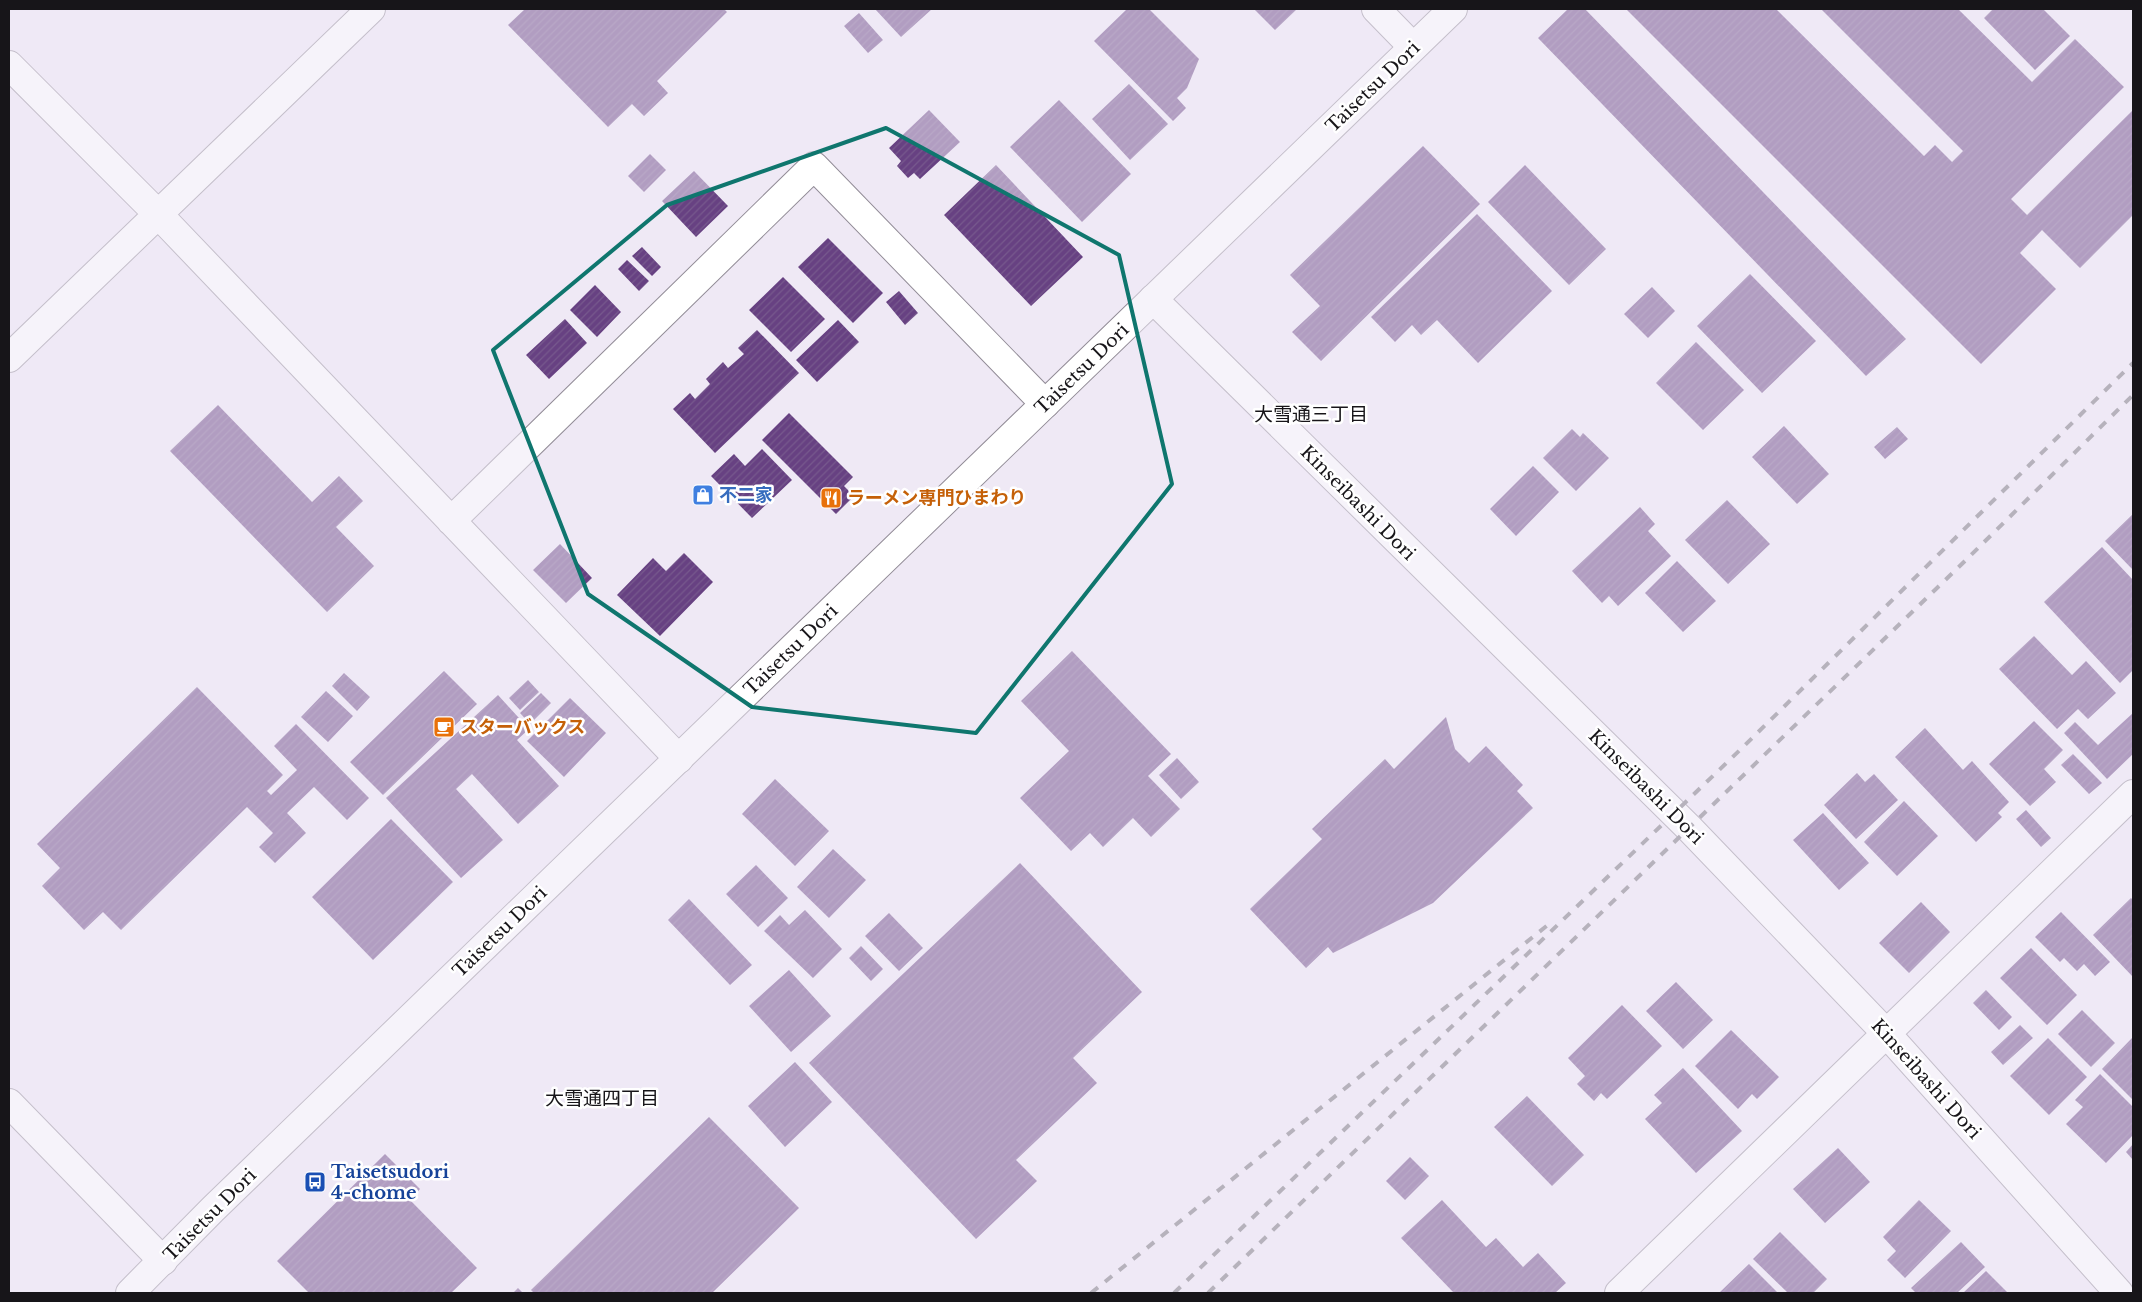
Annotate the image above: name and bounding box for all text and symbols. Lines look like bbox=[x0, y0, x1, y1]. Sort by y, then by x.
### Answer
street label: Taisetsu Dori bbox=[1322, 37, 1424, 137]
street label: Taisetsu Dori bbox=[1031, 319, 1133, 419]
district label: 大雪通三丁目 bbox=[1254, 403, 1368, 426]
street label: Kinseibashi Dori bbox=[1296, 441, 1420, 565]
shop icon: 不二家 bbox=[691, 483, 715, 507]
place label: 不二家 bbox=[719, 484, 773, 506]
restaurant icon: ラーメン専門ひまわり bbox=[819, 486, 843, 510]
place label: ラーメン専門ひまわり bbox=[847, 487, 1026, 509]
street label: Taisetsu Dori bbox=[740, 600, 842, 700]
cafe icon: スターバックス bbox=[432, 715, 456, 739]
place label: スターバックス bbox=[460, 716, 585, 738]
street label: Kinseibashi Dori bbox=[1584, 725, 1708, 849]
street label: Taisetsu Dori bbox=[449, 882, 551, 982]
street label: Kinseibashi Dori bbox=[1867, 1015, 1985, 1143]
district label: 大雪通四丁目 bbox=[545, 1087, 659, 1110]
place label: Taisetsudori 4-chome bbox=[331, 1161, 449, 1204]
street label: Taisetsu Dori bbox=[159, 1164, 261, 1266]
bus stop icon: Taisetsudori 4-chome bbox=[303, 1170, 327, 1194]

